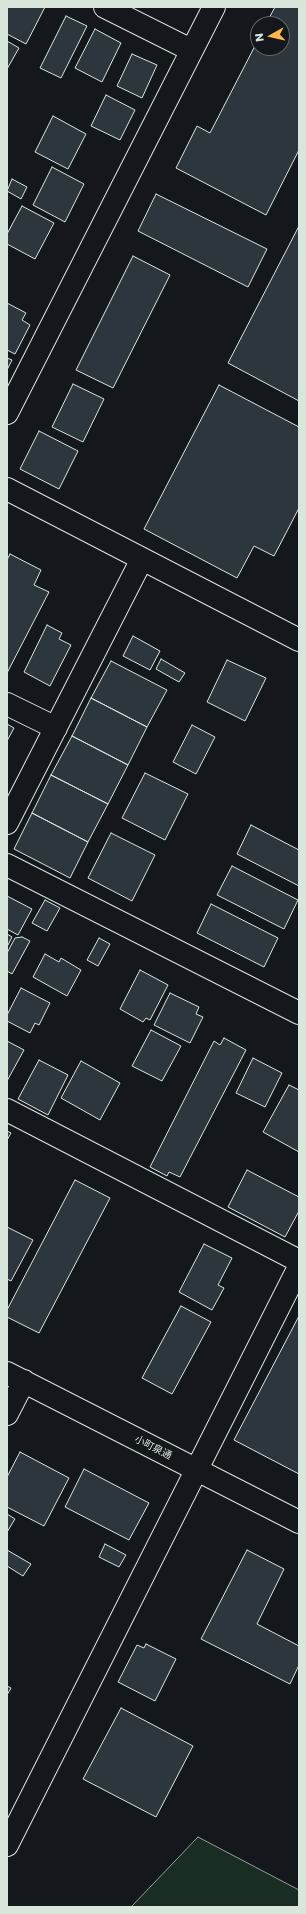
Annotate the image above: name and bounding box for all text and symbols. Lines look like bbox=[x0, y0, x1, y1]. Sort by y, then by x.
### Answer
north arrow bbox=[250, 16, 290, 56]
text: N bbox=[251, 32, 268, 43]
street label: 小町泉通 bbox=[132, 1434, 174, 1462]

